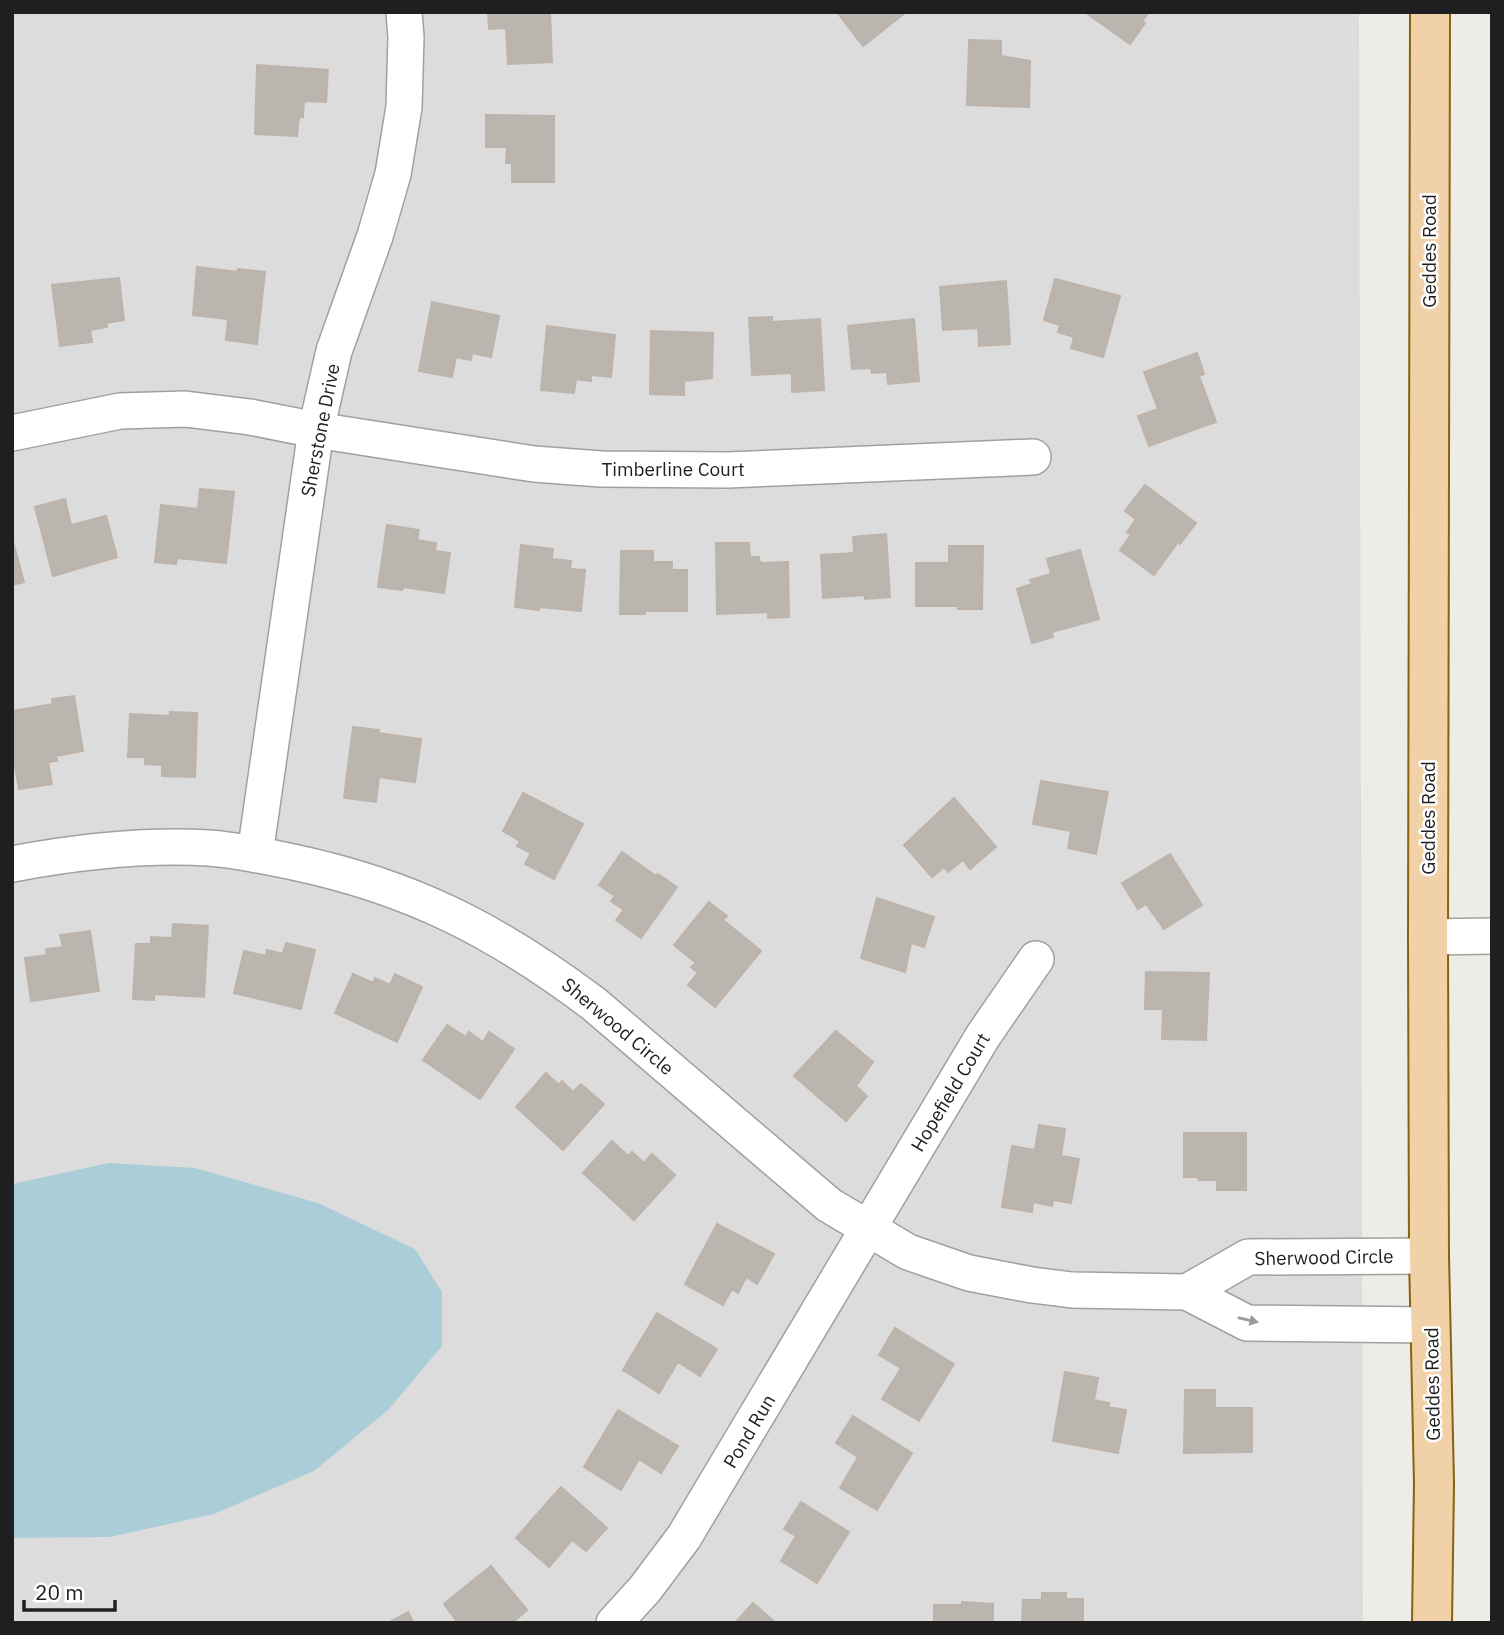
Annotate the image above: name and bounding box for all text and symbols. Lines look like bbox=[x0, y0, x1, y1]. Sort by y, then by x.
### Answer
street label: Geddes Road bbox=[1417, 194, 1441, 308]
street label: Sherstone Drive bbox=[295, 361, 345, 499]
street label: Timberline Court bbox=[601, 457, 745, 481]
street label: Geddes Road bbox=[1416, 761, 1440, 875]
street label: Sherwood Circle bbox=[557, 972, 679, 1080]
street label: Hopefield Court bbox=[905, 1028, 995, 1156]
street label: Sherwood Circle bbox=[1254, 1244, 1394, 1270]
one-way arrow bbox=[1238, 1315, 1260, 1326]
street label: Geddes Road bbox=[1419, 1327, 1445, 1441]
street label: Pond Run bbox=[718, 1390, 780, 1472]
scale bar bbox=[24, 1568, 116, 1612]
text: 20 m bbox=[35, 1578, 84, 1606]

